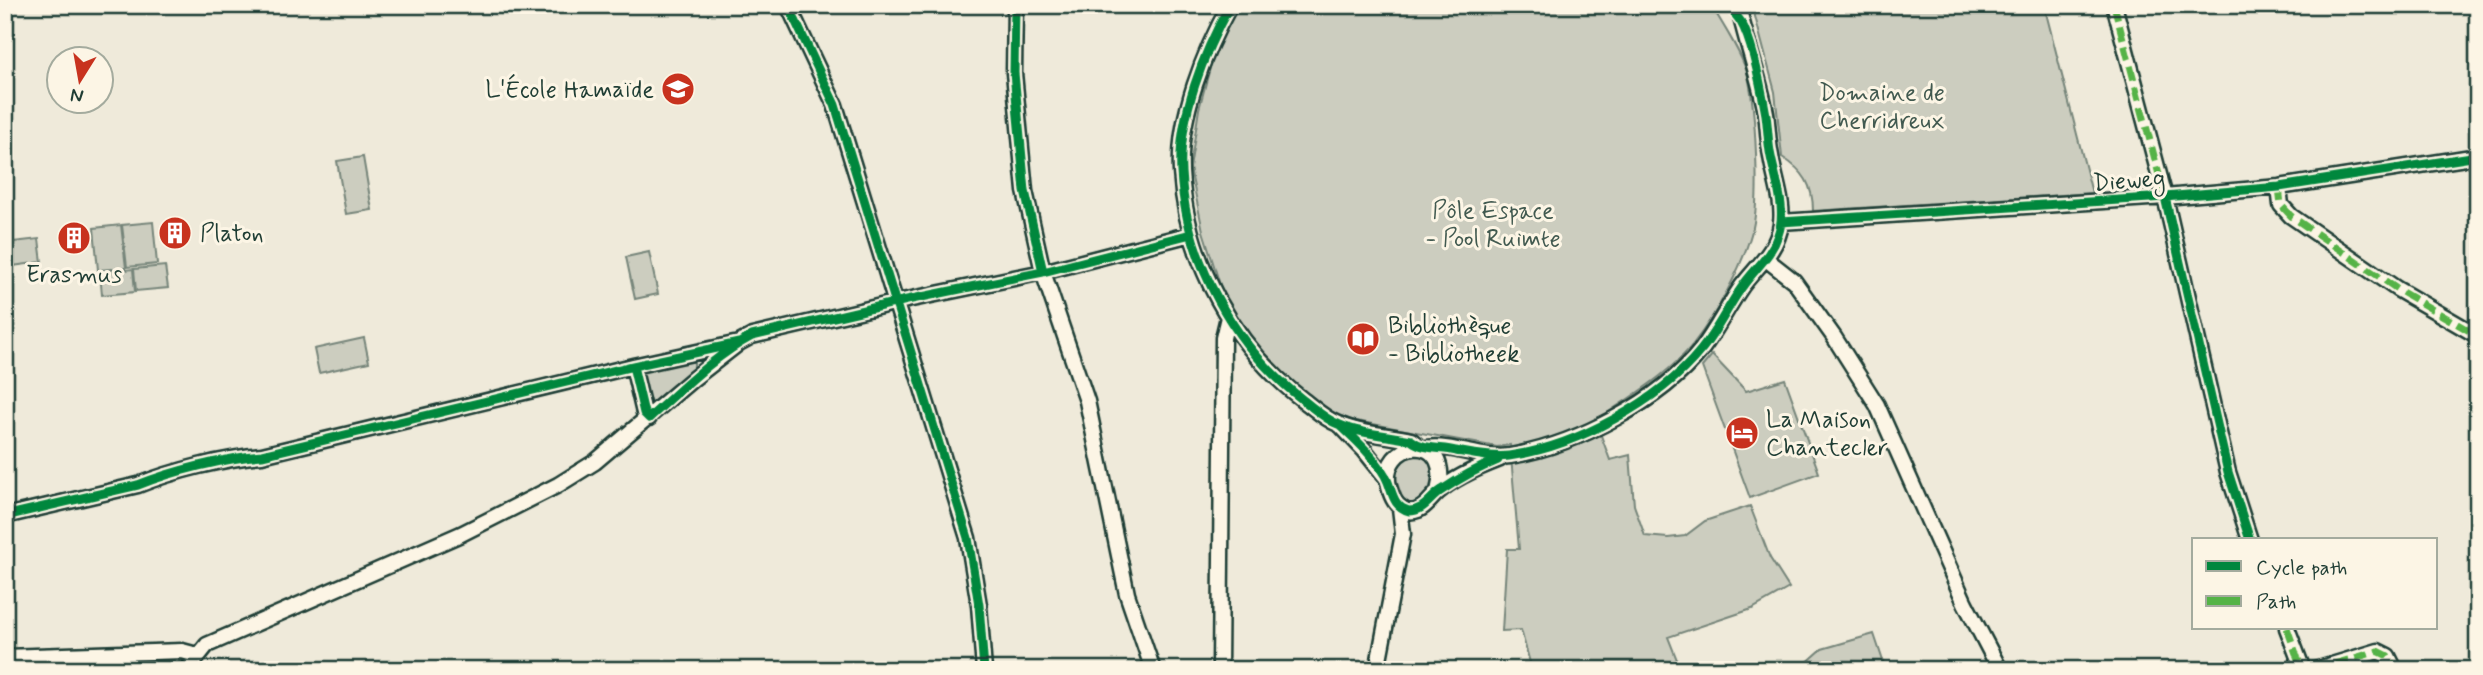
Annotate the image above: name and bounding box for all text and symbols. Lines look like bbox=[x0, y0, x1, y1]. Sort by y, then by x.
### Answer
north arrow bbox=[46, 46, 116, 116]
school or university icon: L'École Hamaïde bbox=[659, 70, 697, 108]
place label: L'École Hamaïde bbox=[485, 73, 654, 106]
park label: Domaine de Cherridreux bbox=[1819, 78, 1945, 137]
text: N bbox=[68, 82, 86, 109]
street label: Dieweg bbox=[2092, 164, 2166, 201]
park label: Pôle Espace - Pool Ruimte bbox=[1425, 196, 1561, 255]
building icon: Platon bbox=[156, 214, 194, 252]
building icon: Erasmus bbox=[55, 219, 93, 257]
place label: Platon bbox=[200, 219, 264, 250]
place label: Erasmus bbox=[26, 260, 122, 291]
place label: Bibliothèque - Bibliotheek bbox=[1388, 311, 1519, 370]
library icon: Bibliothèque - Bibliotheek bbox=[1344, 320, 1382, 358]
place label: La Maison Chantecler bbox=[1766, 405, 1888, 464]
hotel icon: La Maison Chantecler bbox=[1723, 414, 1761, 452]
legend bbox=[2192, 538, 2438, 630]
text: Cycle path bbox=[2256, 554, 2347, 582]
text: Path bbox=[2256, 588, 2296, 616]

